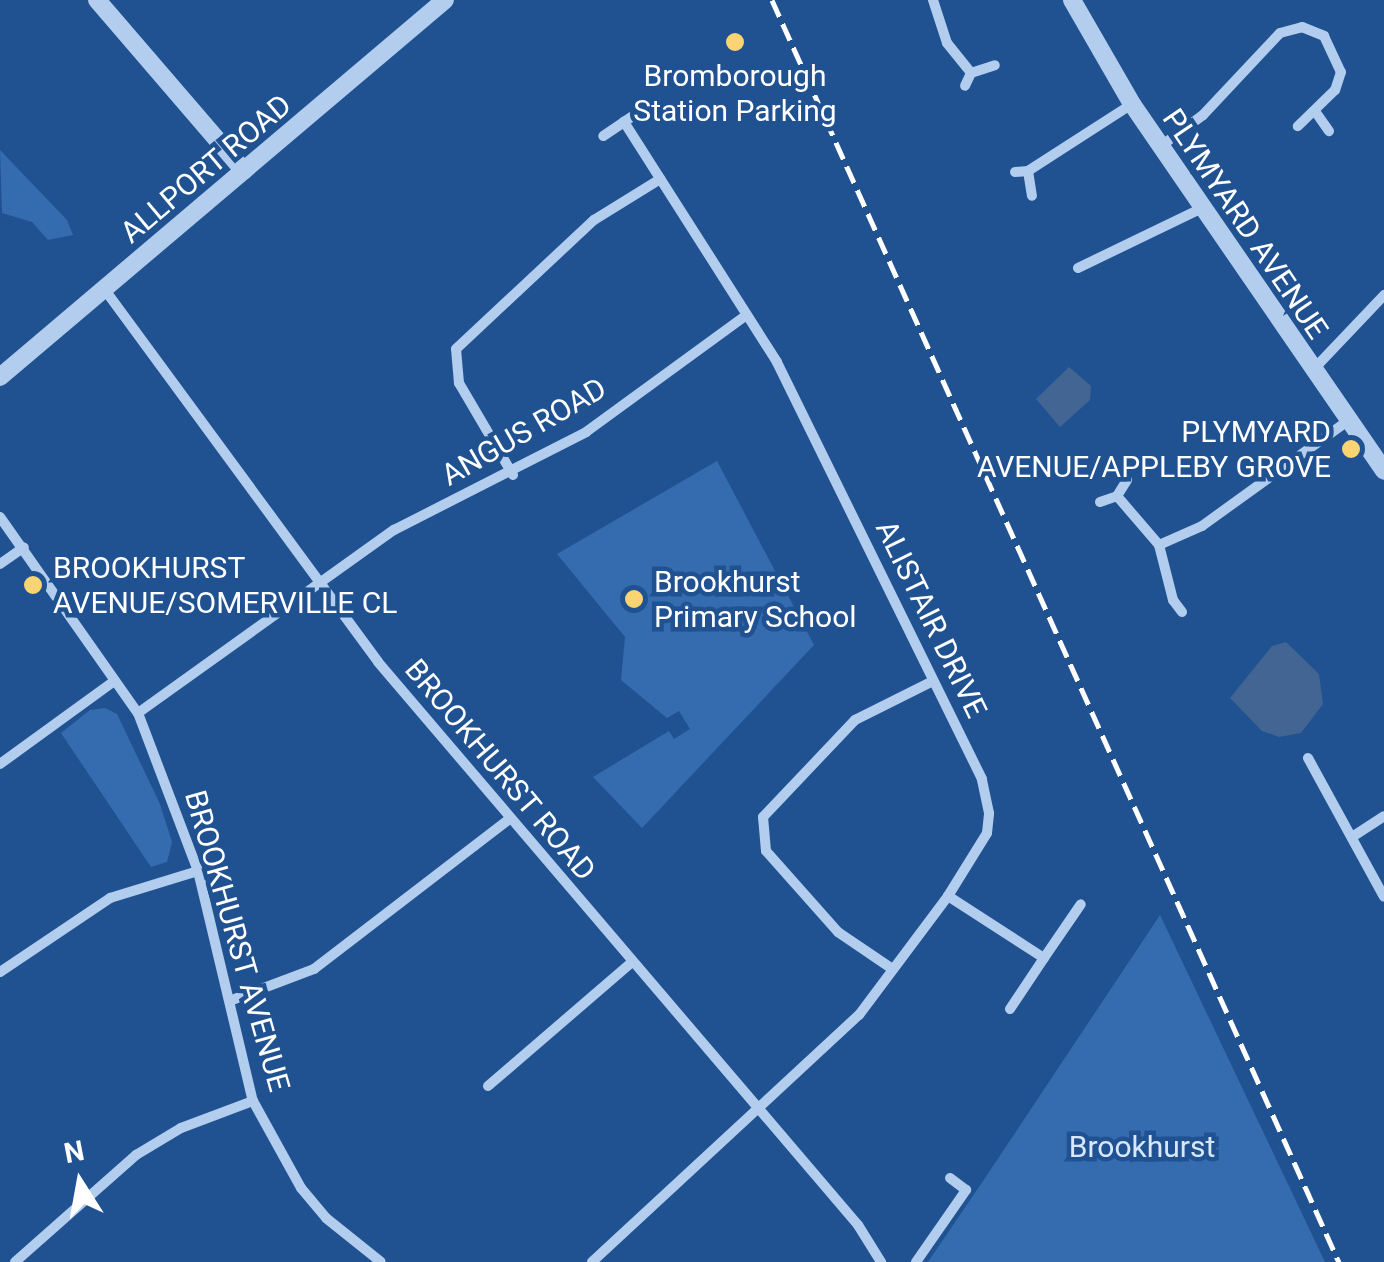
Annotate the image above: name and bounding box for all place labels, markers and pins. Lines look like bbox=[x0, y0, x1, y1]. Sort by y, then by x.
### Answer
marker: Bromborough Station Parking bbox=[724, 31, 746, 53]
place label: Bromborough Station Parking bbox=[633, 58, 837, 128]
place label: PLYMYARD AVENUE/APPLEBY GROVE bbox=[977, 414, 1331, 484]
marker: PLYMYARD AVENUE/APPLEBY GROVE bbox=[1340, 438, 1362, 460]
place label: BROOKHURST AVENUE/SOMERVILLE CL bbox=[53, 550, 397, 620]
place label: Brookhurst Primary School bbox=[654, 564, 857, 634]
marker: BROOKHURST AVENUE/SOMERVILLE CL bbox=[22, 574, 44, 596]
marker: Brookhurst Primary School bbox=[623, 588, 645, 610]

